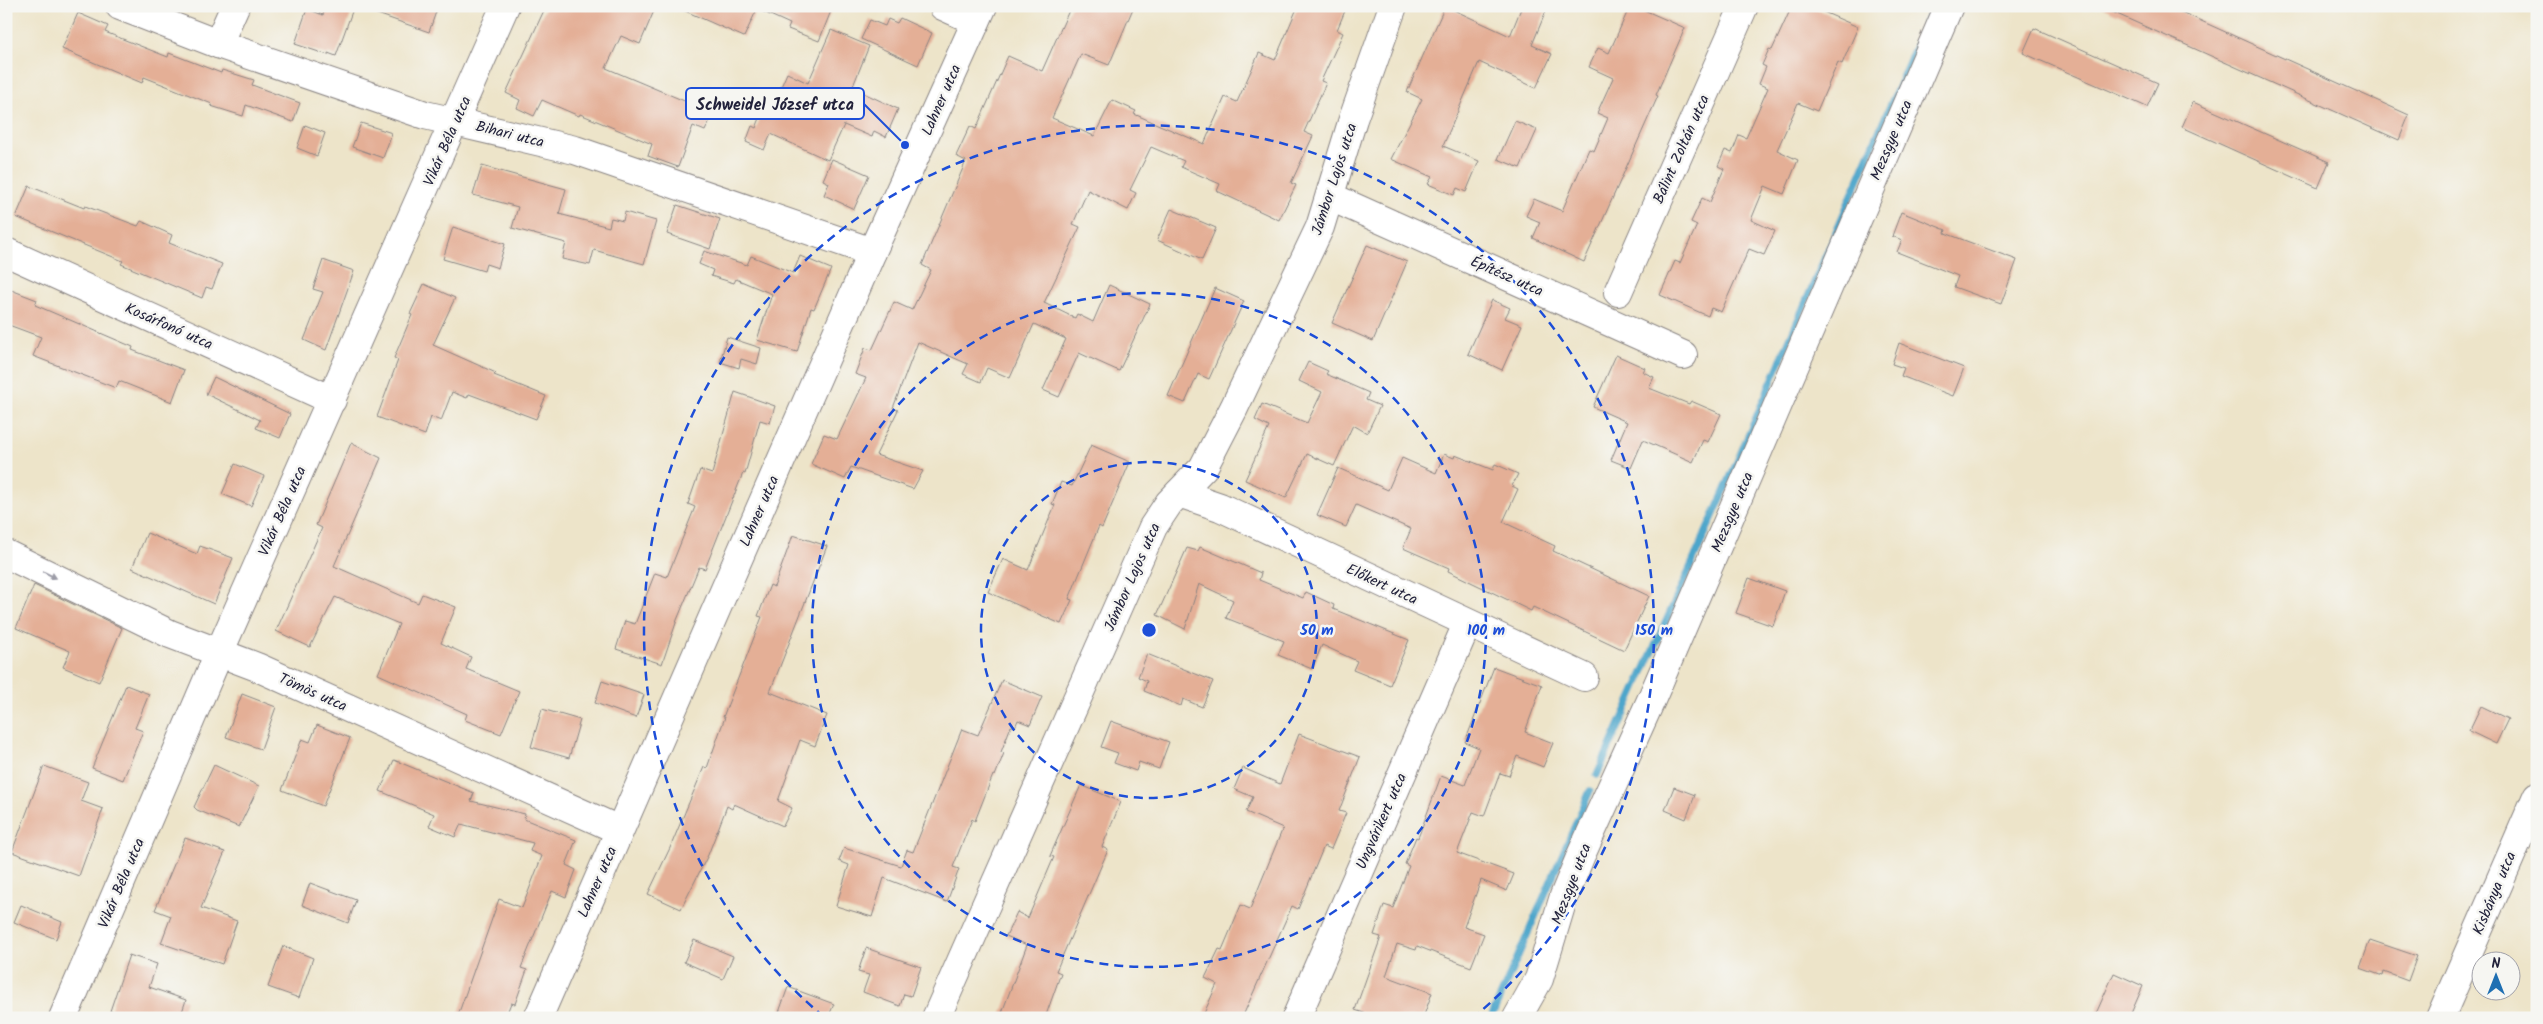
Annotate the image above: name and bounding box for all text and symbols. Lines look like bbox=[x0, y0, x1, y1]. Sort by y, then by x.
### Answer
street label: Lahner utca bbox=[916, 61, 968, 140]
callout: Schweidel József utca bbox=[686, 88, 864, 119]
street label: Bálint Zoltán utca bbox=[1647, 91, 1717, 208]
street label: Vikár Béla utca bbox=[417, 93, 478, 190]
text: Schweidel József utca bbox=[696, 93, 854, 118]
street label: Mezsgye utca bbox=[1864, 96, 1920, 184]
street label: Bihari utca bbox=[473, 115, 546, 155]
street label: Jámbor Lajos utca bbox=[1306, 120, 1364, 238]
street label: Építész utca bbox=[1466, 250, 1547, 304]
street label: Kosárfonó utca bbox=[121, 297, 216, 357]
street label: Vikár Béla utca bbox=[252, 463, 313, 560]
street label: Mezsgye utca bbox=[1705, 468, 1761, 556]
street label: Lahner utca bbox=[734, 472, 786, 551]
street label: Jámbor Lajos utca bbox=[1098, 519, 1168, 636]
street label: Előkert utca bbox=[1342, 558, 1421, 612]
one-way arrow bbox=[43, 571, 57, 579]
text: 50 m bbox=[1299, 619, 1334, 643]
text: 100 m bbox=[1467, 619, 1505, 643]
text: 150 m bbox=[1635, 619, 1673, 643]
centre of rings bbox=[1140, 621, 1158, 639]
street label: Tömös utca bbox=[275, 667, 351, 719]
street label: Ungvárikert utca bbox=[1350, 769, 1414, 873]
street label: Vikár Béla utca bbox=[92, 834, 152, 932]
street label: Mezsgye utca bbox=[1545, 840, 1598, 928]
street label: Lahner utca bbox=[572, 843, 624, 922]
street label: Kisbánya utca bbox=[2467, 848, 2523, 939]
north arrow bbox=[2470, 952, 2520, 1002]
text: N bbox=[2492, 953, 2501, 975]

